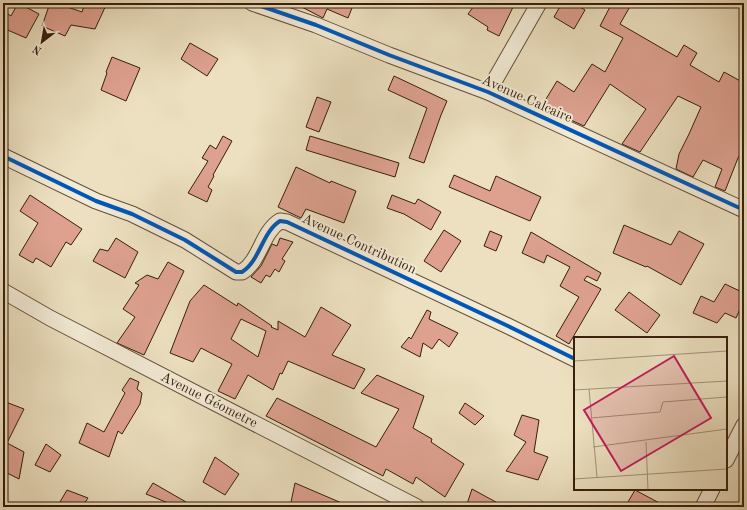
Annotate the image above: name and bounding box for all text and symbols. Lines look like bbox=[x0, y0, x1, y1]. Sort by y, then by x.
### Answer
north arrow bbox=[22, 22, 62, 62]
text: N bbox=[31, 42, 44, 56]
street label: Avenue Calcaire bbox=[480, 73, 574, 125]
street label: Avenue Contribution bbox=[300, 211, 419, 277]
inset map bbox=[574, 337, 727, 490]
street label: Avenue Géometre bbox=[158, 370, 260, 430]

